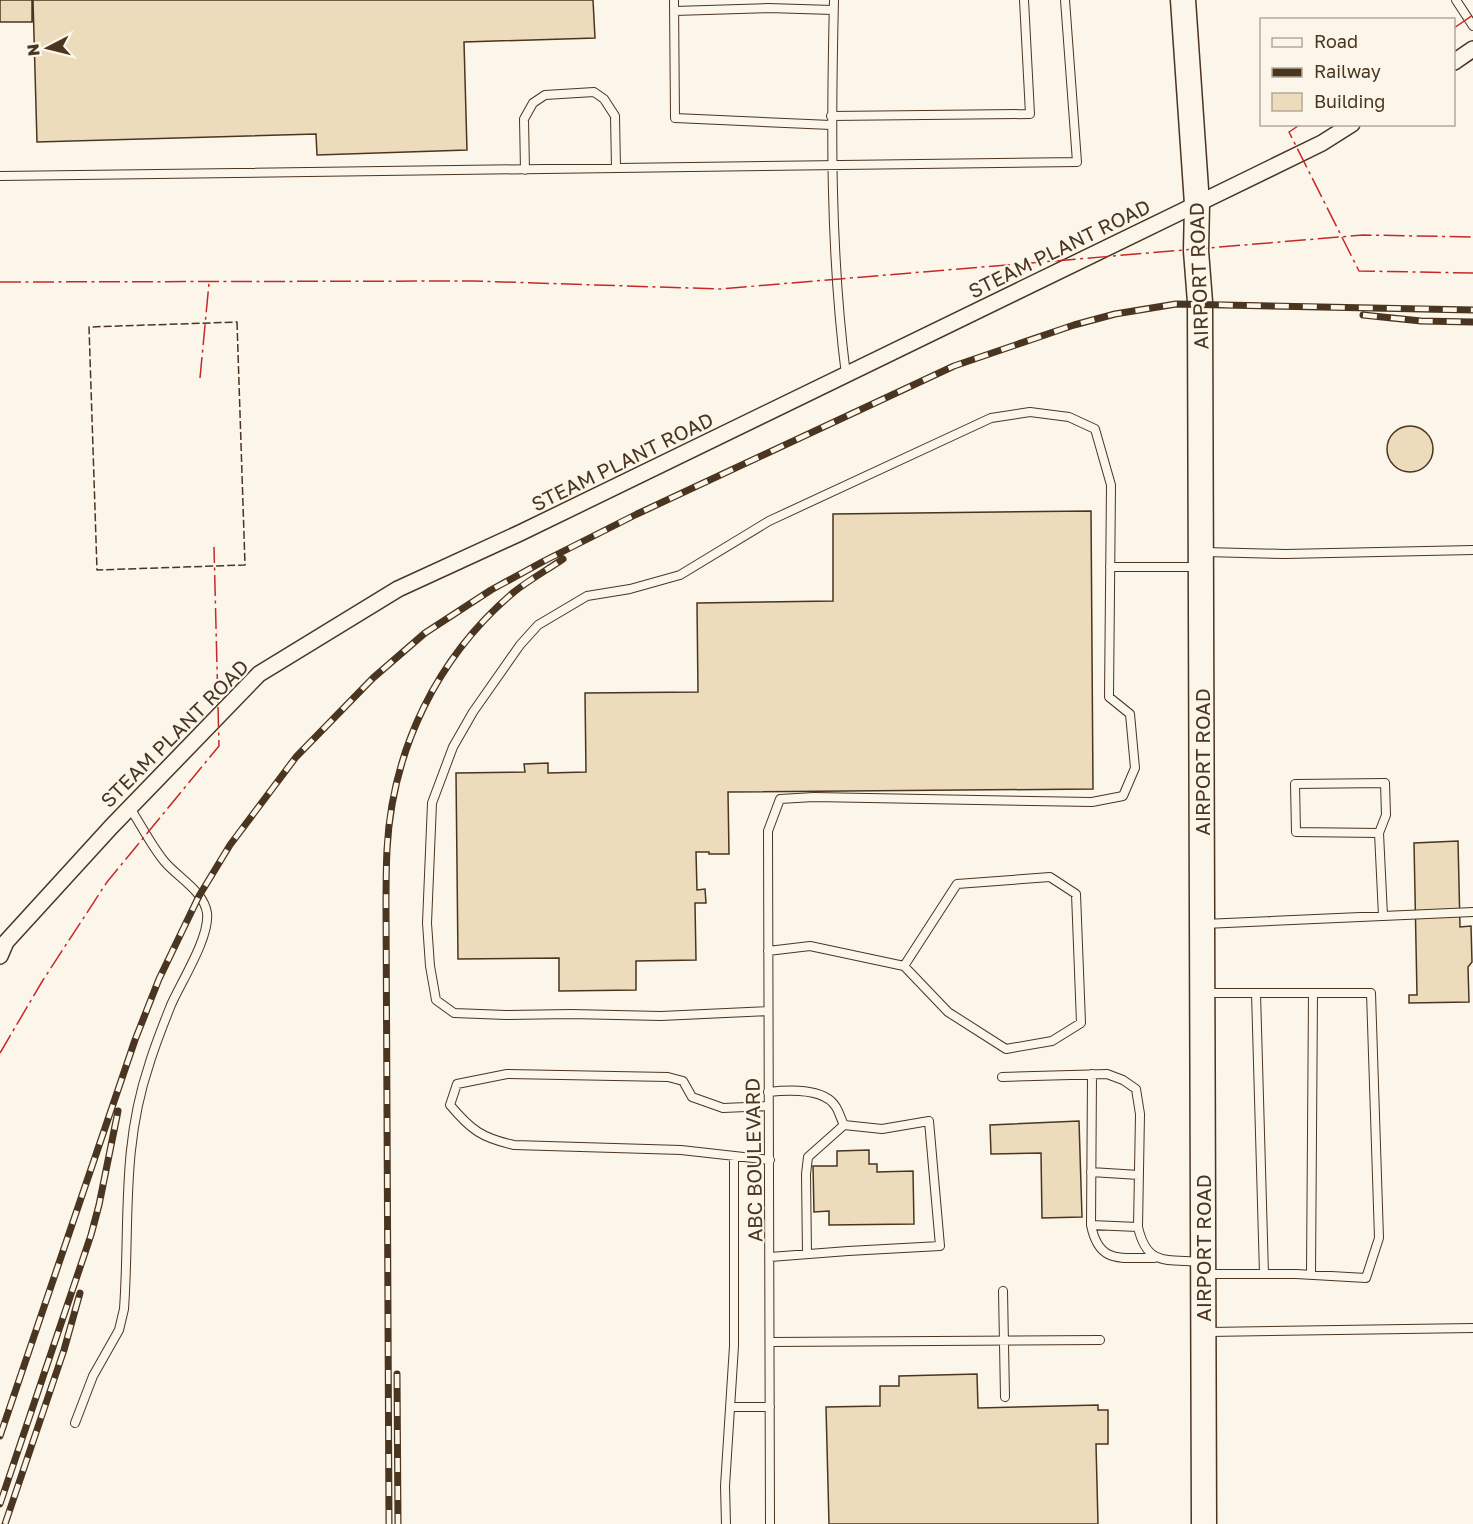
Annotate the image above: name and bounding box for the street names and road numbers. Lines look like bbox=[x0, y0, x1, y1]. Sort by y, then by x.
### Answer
street label: STEAM PLANT ROAD bbox=[964, 194, 1154, 302]
street label: AIRPORT ROAD bbox=[1183, 202, 1213, 350]
street label: STEAM PLANT ROAD bbox=[527, 407, 717, 515]
street label: STEAM PLANT ROAD bbox=[95, 654, 253, 812]
street label: AIRPORT ROAD bbox=[1190, 688, 1214, 836]
street label: ABC BOULEVARD bbox=[740, 1078, 766, 1242]
street label: AIRPORT ROAD bbox=[1191, 1174, 1215, 1322]

